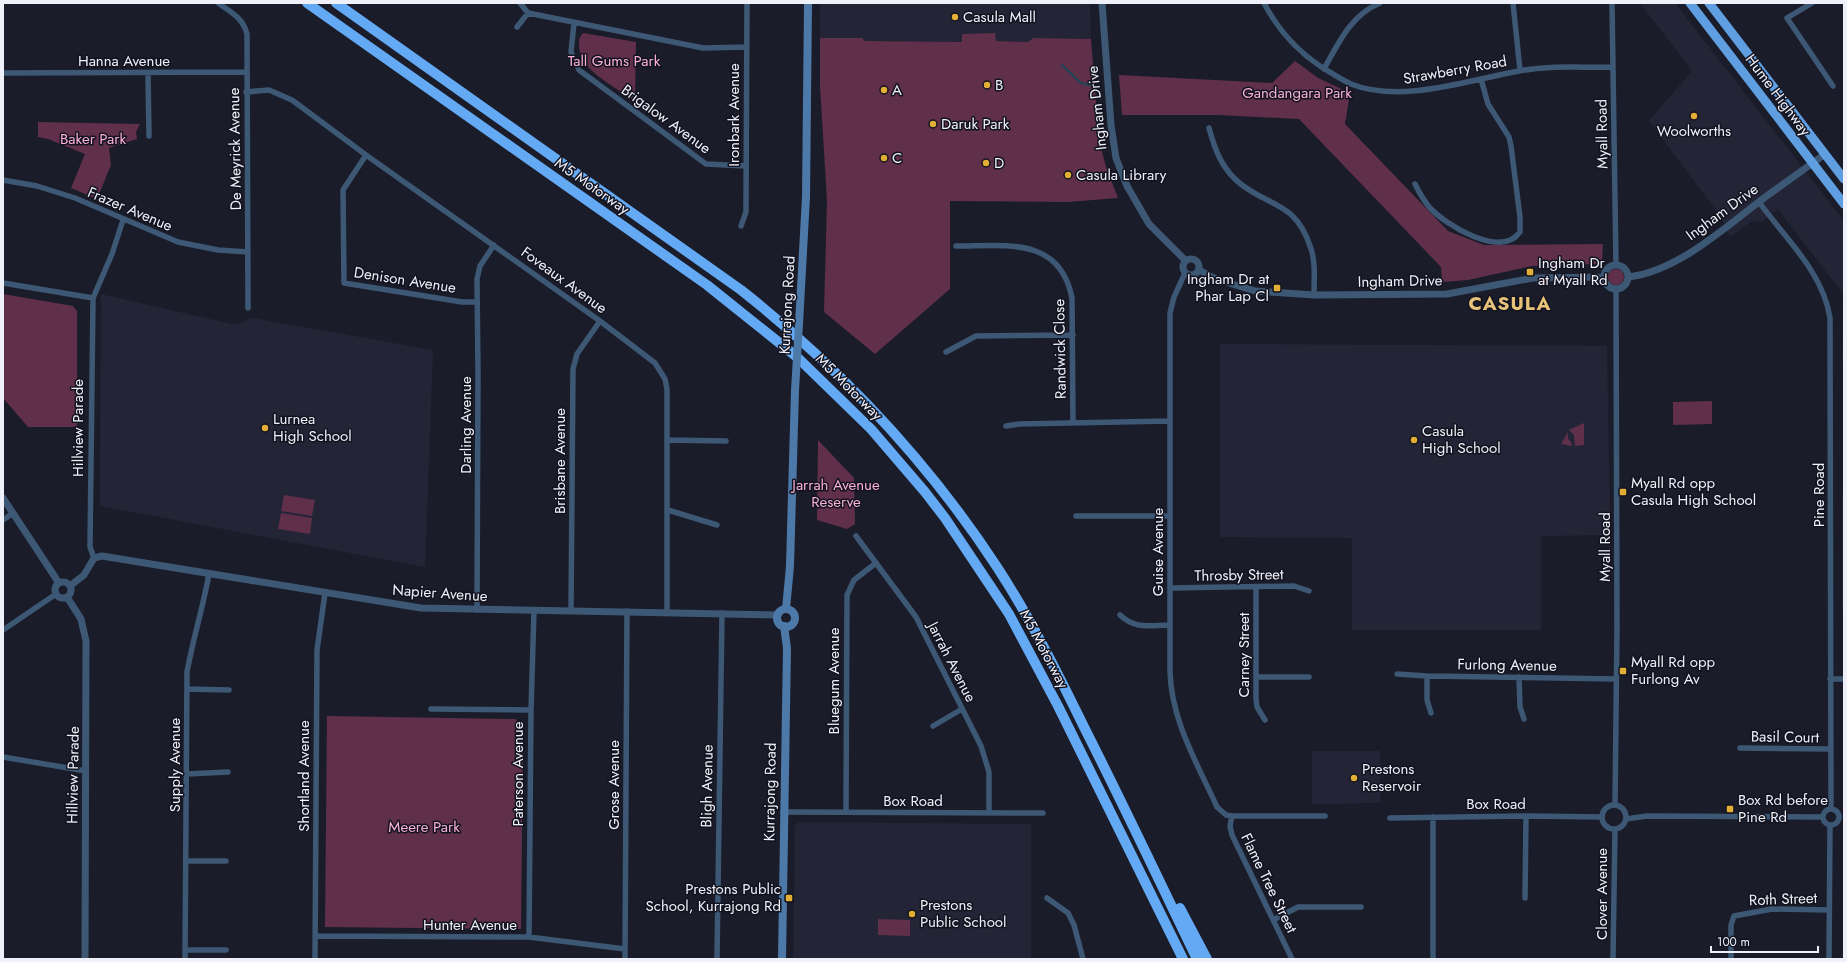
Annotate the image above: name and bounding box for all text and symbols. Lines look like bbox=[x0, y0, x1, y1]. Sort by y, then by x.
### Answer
place label: Casula Mall bbox=[963, 6, 1036, 28]
marker: Casula Mall bbox=[950, 12, 960, 22]
street label: Hume Highway bbox=[1740, 49, 1816, 141]
street label: Hanna Avenue bbox=[78, 50, 170, 72]
park label: Tall Gums Park bbox=[568, 50, 661, 72]
street label: Strawberry Road bbox=[1401, 50, 1509, 90]
street label: Ironbark Avenue bbox=[723, 63, 745, 167]
street label: Ingham Drive bbox=[1082, 64, 1112, 151]
place label: B bbox=[995, 74, 1003, 96]
street label: Brigalow Avenue bbox=[617, 79, 716, 159]
place label: A bbox=[892, 79, 902, 101]
marker: B bbox=[982, 80, 992, 90]
park label: Gandangara Park bbox=[1242, 82, 1352, 104]
marker: A bbox=[879, 85, 889, 95]
street label: De Meyrick Avenue bbox=[223, 87, 247, 211]
street label: Myall Road bbox=[1590, 99, 1614, 169]
marker: Woolworths bbox=[1689, 111, 1699, 121]
place label: Daruk Park bbox=[941, 113, 1010, 135]
marker: Daruk Park bbox=[928, 119, 938, 129]
place label: Woolworths bbox=[1657, 120, 1731, 142]
park label: Baker Park bbox=[60, 128, 126, 150]
place label: C bbox=[892, 147, 902, 169]
street label: M5 Motorway bbox=[550, 152, 634, 220]
place label: D bbox=[994, 152, 1004, 174]
marker: C bbox=[879, 153, 889, 163]
marker: D bbox=[981, 158, 991, 168]
place label: Casula Library bbox=[1076, 164, 1167, 186]
marker: Casula Library bbox=[1063, 170, 1073, 180]
street label: Ingham Drive bbox=[1681, 178, 1763, 246]
street label: Frazer Avenue bbox=[84, 181, 176, 237]
street label: Foveaux Avenue bbox=[516, 241, 612, 319]
place label: Ingham Dr at Myall Rd bbox=[1538, 252, 1608, 291]
street label: Kurrajong Road bbox=[773, 255, 801, 355]
street label: Denison Avenue bbox=[352, 261, 458, 299]
marker: Ingham Dr at Myall Rd bbox=[1525, 267, 1535, 277]
place label: Ingham Dr at Phar Lap Cl bbox=[1187, 268, 1269, 307]
street label: Ingham Drive bbox=[1357, 269, 1443, 293]
marker: Ingham Dr at Phar Lap Cl bbox=[1272, 283, 1282, 293]
district label: CASULA bbox=[1469, 290, 1551, 317]
street label: Randwick Close bbox=[1048, 298, 1072, 399]
street label: M5 Motorway bbox=[811, 349, 888, 426]
street label: Darling Avenue bbox=[455, 376, 477, 474]
street label: Hillview Parade bbox=[67, 379, 89, 477]
place label: Lurnea High School bbox=[273, 408, 352, 447]
street label: Brisbane Avenue bbox=[549, 408, 571, 514]
place label: Casula High School bbox=[1422, 420, 1501, 459]
marker: Lurnea High School bbox=[260, 423, 270, 433]
marker: Casula High School bbox=[1409, 435, 1419, 445]
street label: Pine Road bbox=[1808, 463, 1830, 527]
place label: Myall Rd opp Casula High School bbox=[1631, 472, 1756, 511]
park label: Jarrah Avenue Reserve bbox=[790, 474, 880, 513]
marker: Myall Rd opp Casula High School bbox=[1618, 487, 1628, 497]
street label: Guise Avenue bbox=[1147, 508, 1169, 596]
street label: Myall Road bbox=[1594, 512, 1616, 582]
street label: Throsby Street bbox=[1194, 563, 1284, 587]
street label: Napier Avenue bbox=[392, 579, 489, 607]
street label: M5 Motorway bbox=[1014, 606, 1074, 693]
street label: Carney Street bbox=[1233, 612, 1255, 697]
street label: Jarrah Avenue bbox=[921, 616, 982, 706]
street label: Bluegum Avenue bbox=[823, 627, 845, 734]
place label: Myall Rd opp Furlong Av bbox=[1631, 651, 1716, 690]
street label: Furlong Avenue bbox=[1457, 653, 1557, 677]
marker: Myall Rd opp Furlong Av bbox=[1618, 666, 1628, 676]
street label: Supply Avenue bbox=[164, 717, 186, 812]
street label: Shortland Avenue bbox=[293, 720, 315, 832]
street label: Paterson Avenue bbox=[507, 721, 529, 826]
street label: Basil Court bbox=[1751, 725, 1820, 749]
street label: Hillview Parade bbox=[61, 726, 85, 824]
street label: Grose Avenue bbox=[603, 740, 625, 830]
street label: Kurrajong Road bbox=[758, 742, 782, 842]
street label: Bligh Avenue bbox=[695, 744, 719, 828]
place label: Prestons Reservoir bbox=[1362, 758, 1422, 797]
marker: Prestons Reservoir bbox=[1349, 773, 1359, 783]
place label: Box Rd before Pine Rd bbox=[1738, 789, 1828, 828]
street label: Box Road bbox=[883, 790, 943, 812]
street label: Box Road bbox=[1466, 793, 1526, 815]
marker: Box Rd before Pine Rd bbox=[1725, 804, 1735, 814]
park label: Meere Park bbox=[388, 816, 460, 838]
street label: Flame Tree Street bbox=[1235, 829, 1303, 937]
street label: Clover Avenue bbox=[1591, 848, 1613, 940]
place label: Prestons Public School, Kurrajong Rd bbox=[646, 878, 781, 917]
street label: Roth Street bbox=[1748, 887, 1818, 911]
marker: Prestons Public School, Kurrajong Rd bbox=[784, 893, 794, 903]
place label: Prestons Public School bbox=[920, 894, 1006, 933]
marker: Prestons Public School bbox=[907, 909, 917, 919]
street label: Hunter Avenue bbox=[423, 914, 517, 936]
scale bar bbox=[1711, 928, 1818, 954]
text: 100 m bbox=[1717, 933, 1750, 951]

